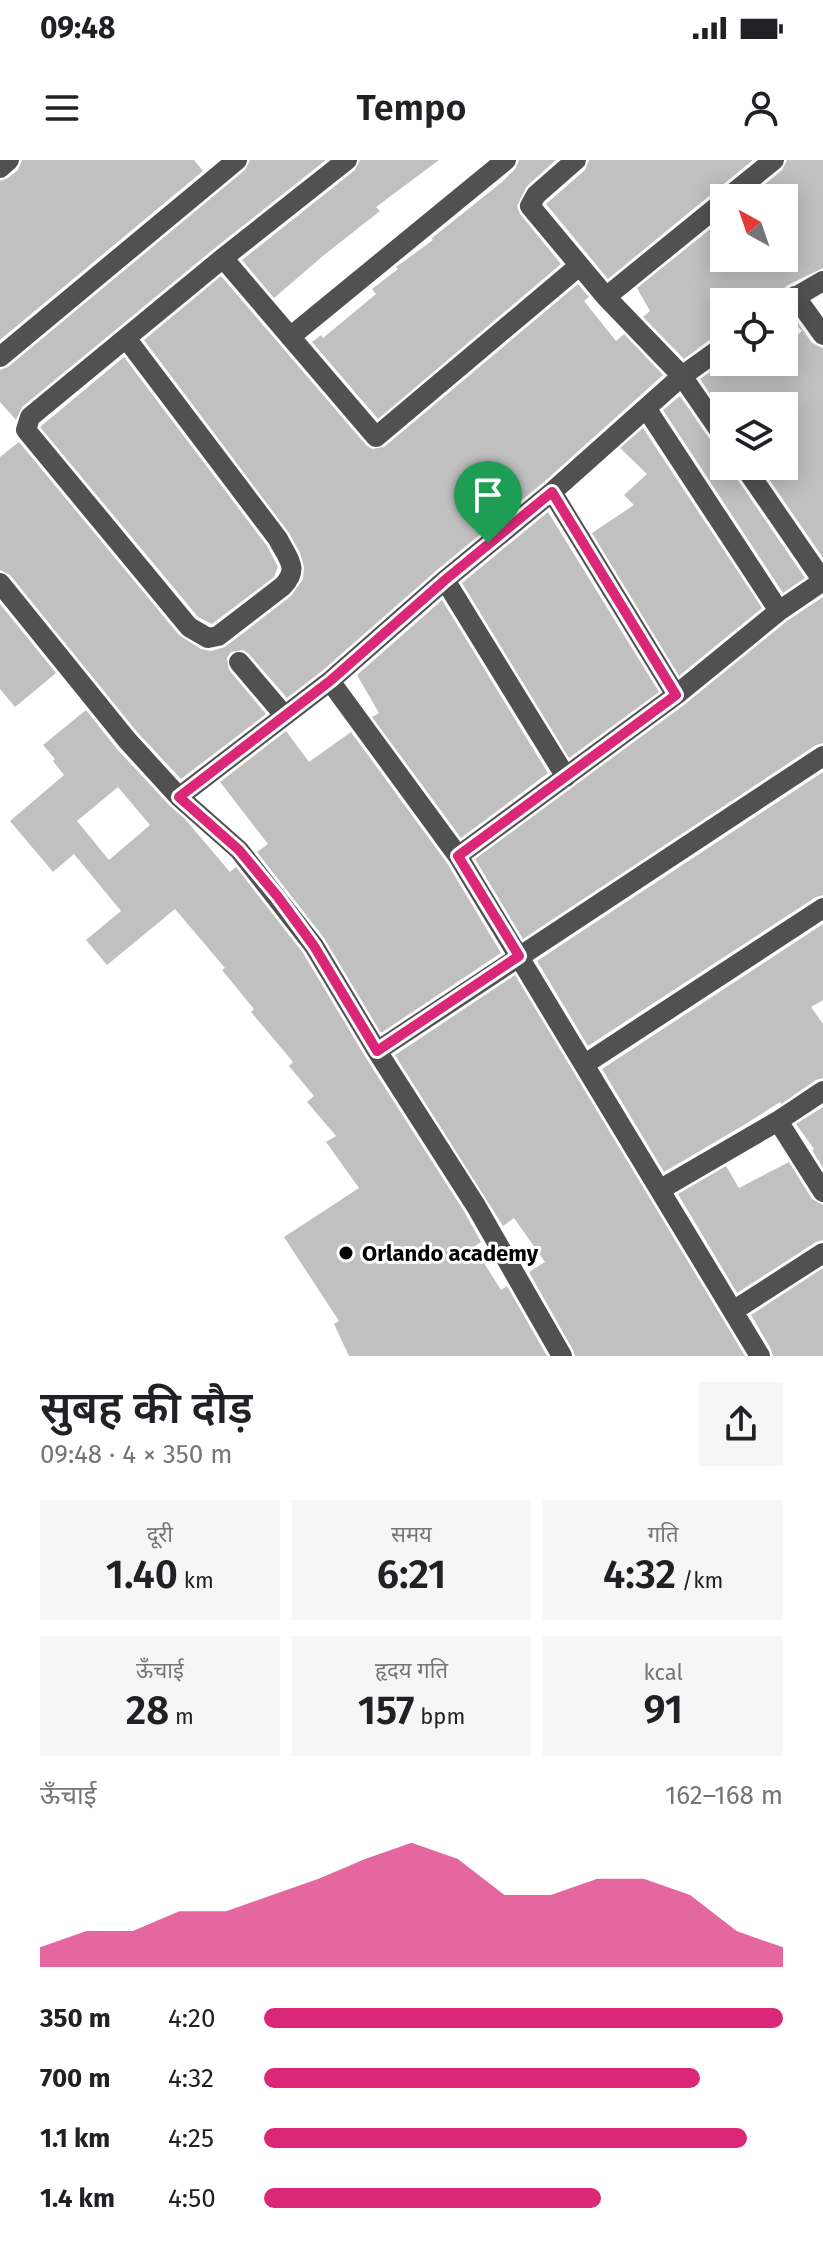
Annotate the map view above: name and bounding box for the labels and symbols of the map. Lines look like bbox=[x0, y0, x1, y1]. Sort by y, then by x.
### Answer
north arrow bbox=[710, 184, 798, 272]
pin bbox=[454, 461, 522, 543]
place label: Orlando academy bbox=[362, 1240, 539, 1267]
marker: Orlando academy bbox=[337, 1244, 355, 1262]

